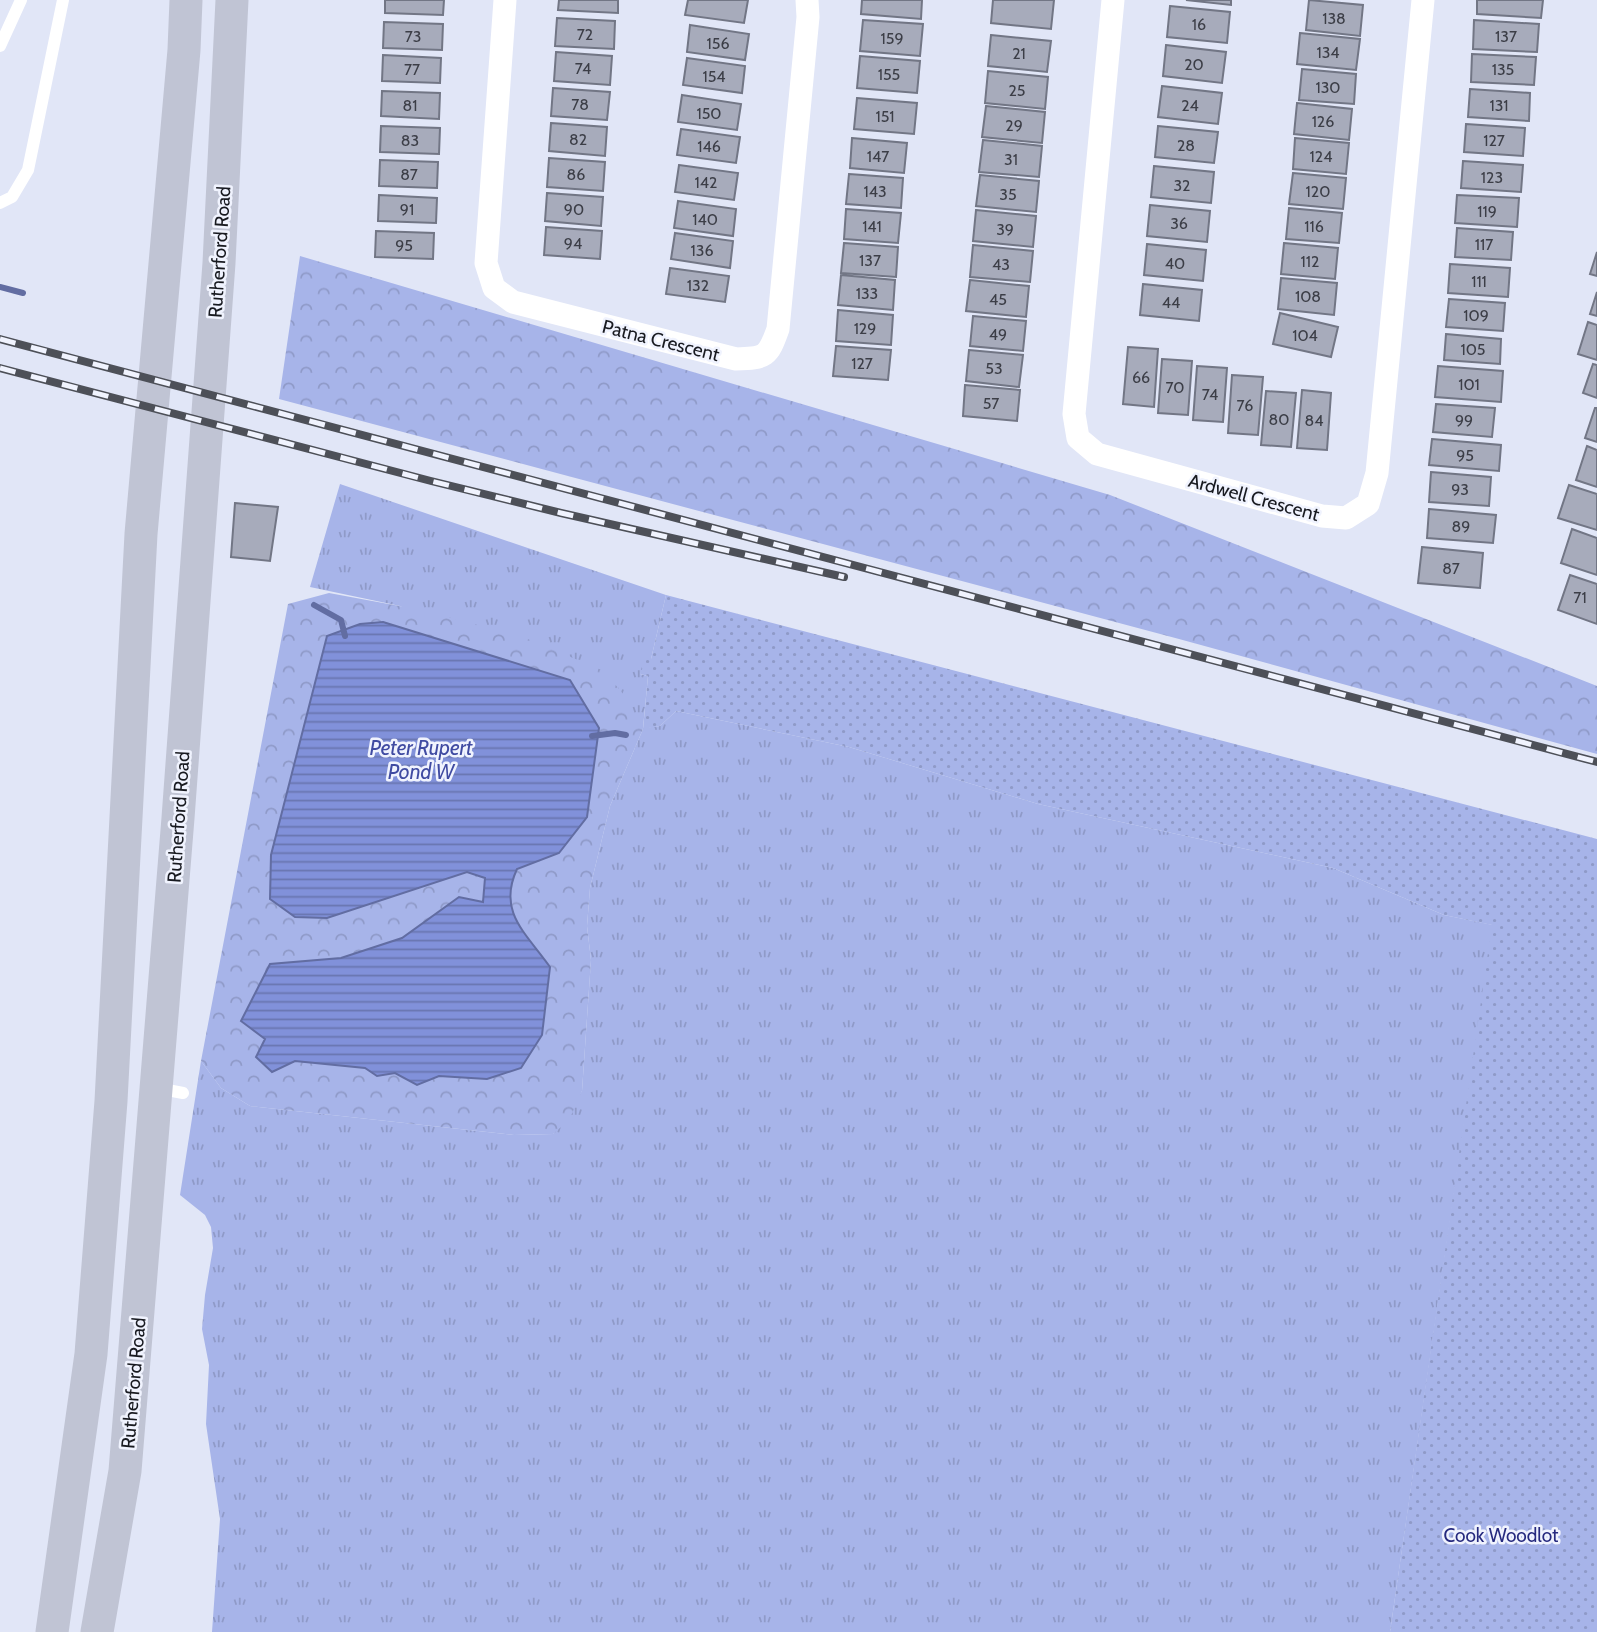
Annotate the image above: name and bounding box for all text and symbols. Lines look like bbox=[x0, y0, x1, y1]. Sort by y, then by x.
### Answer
house number: 138 bbox=[1322, 9, 1346, 28]
house number: 16 bbox=[1192, 15, 1206, 34]
house number: 72 bbox=[577, 25, 593, 44]
house number: 73 bbox=[405, 27, 421, 46]
house number: 137 bbox=[1495, 27, 1517, 46]
house number: 159 bbox=[881, 29, 903, 48]
house number: 156 bbox=[707, 34, 729, 53]
house number: 134 bbox=[1316, 43, 1340, 62]
house number: 21 bbox=[1012, 44, 1026, 63]
house number: 20 bbox=[1184, 55, 1204, 74]
house number: 74 bbox=[575, 59, 591, 78]
house number: 77 bbox=[404, 60, 420, 79]
house number: 135 bbox=[1492, 60, 1514, 79]
house number: 155 bbox=[878, 65, 900, 84]
house number: 154 bbox=[702, 67, 726, 86]
house number: 130 bbox=[1315, 78, 1341, 97]
house number: 25 bbox=[1008, 81, 1026, 100]
house number: 78 bbox=[571, 95, 589, 114]
house number: 81 bbox=[403, 96, 417, 115]
house number: 24 bbox=[1181, 96, 1199, 115]
house number: 131 bbox=[1489, 96, 1509, 115]
house number: 150 bbox=[696, 104, 722, 123]
house number: 151 bbox=[875, 107, 895, 126]
house number: 126 bbox=[1312, 112, 1334, 131]
house number: 29 bbox=[1005, 116, 1023, 135]
house number: 82 bbox=[569, 130, 587, 149]
house number: 83 bbox=[401, 131, 419, 150]
house number: 127 bbox=[1483, 131, 1505, 150]
house number: 28 bbox=[1177, 136, 1195, 155]
house number: 146 bbox=[697, 137, 721, 156]
house number: 147 bbox=[867, 147, 889, 166]
house number: 124 bbox=[1310, 147, 1332, 166]
house number: 31 bbox=[1004, 150, 1018, 169]
house number: 87 bbox=[400, 165, 418, 184]
house number: 86 bbox=[567, 165, 585, 184]
house number: 123 bbox=[1481, 168, 1503, 187]
house number: 142 bbox=[695, 173, 717, 192]
house number: 32 bbox=[1173, 176, 1191, 195]
house number: 143 bbox=[863, 182, 887, 201]
house number: 120 bbox=[1306, 182, 1330, 201]
street label: Rutherford Road bbox=[203, 185, 236, 319]
house number: 35 bbox=[999, 185, 1017, 204]
house number: 91 bbox=[400, 200, 414, 219]
house number: 90 bbox=[564, 200, 584, 219]
house number: 119 bbox=[1477, 202, 1497, 221]
house number: 140 bbox=[692, 210, 718, 229]
house number: 36 bbox=[1170, 214, 1188, 233]
house number: 141 bbox=[862, 217, 882, 236]
house number: 116 bbox=[1304, 217, 1324, 236]
house number: 39 bbox=[996, 220, 1014, 239]
house number: 94 bbox=[564, 234, 582, 253]
house number: 117 bbox=[1475, 235, 1493, 254]
house number: 95 bbox=[395, 236, 413, 255]
house number: 136 bbox=[691, 241, 713, 260]
house number: 137 bbox=[859, 251, 881, 270]
house number: 112 bbox=[1301, 252, 1319, 271]
house number: 40 bbox=[1165, 254, 1185, 273]
house number: 43 bbox=[992, 255, 1010, 274]
house number: 111 bbox=[1471, 272, 1487, 291]
house number: 132 bbox=[687, 276, 709, 295]
house number: 133 bbox=[856, 284, 878, 303]
house number: 108 bbox=[1295, 287, 1321, 306]
house number: 45 bbox=[989, 290, 1007, 309]
house number: 44 bbox=[1162, 293, 1180, 312]
house number: 109 bbox=[1463, 306, 1489, 325]
street label: Patna Crescent bbox=[600, 315, 722, 366]
house number: 129 bbox=[854, 319, 876, 338]
house number: 49 bbox=[989, 325, 1007, 344]
house number: 104 bbox=[1292, 326, 1318, 345]
house number: 105 bbox=[1460, 340, 1486, 359]
house number: 127 bbox=[851, 354, 873, 373]
house number: 53 bbox=[985, 359, 1003, 378]
house number: 66 bbox=[1132, 368, 1150, 387]
house number: 101 bbox=[1458, 375, 1480, 394]
house number: 70 bbox=[1165, 378, 1185, 397]
house number: 74 bbox=[1202, 385, 1218, 404]
house number: 57 bbox=[983, 394, 999, 413]
house number: 76 bbox=[1237, 396, 1253, 415]
house number: 80 bbox=[1269, 410, 1289, 429]
house number: 84 bbox=[1305, 411, 1323, 430]
house number: 99 bbox=[1455, 411, 1473, 430]
house number: 95 bbox=[1456, 446, 1474, 465]
street label: Ardwell Crescent bbox=[1186, 469, 1322, 526]
house number: 93 bbox=[1451, 480, 1469, 499]
house number: 89 bbox=[1452, 517, 1470, 536]
house number: 87 bbox=[1442, 559, 1460, 578]
house number: 71 bbox=[1573, 588, 1587, 607]
water label: Peter Rupert Pond W bbox=[370, 735, 473, 784]
street label: Rutherford Road bbox=[162, 750, 195, 884]
street label: Rutherford Road bbox=[116, 1316, 151, 1450]
park label: Cook Woodlot bbox=[1444, 1524, 1559, 1547]

